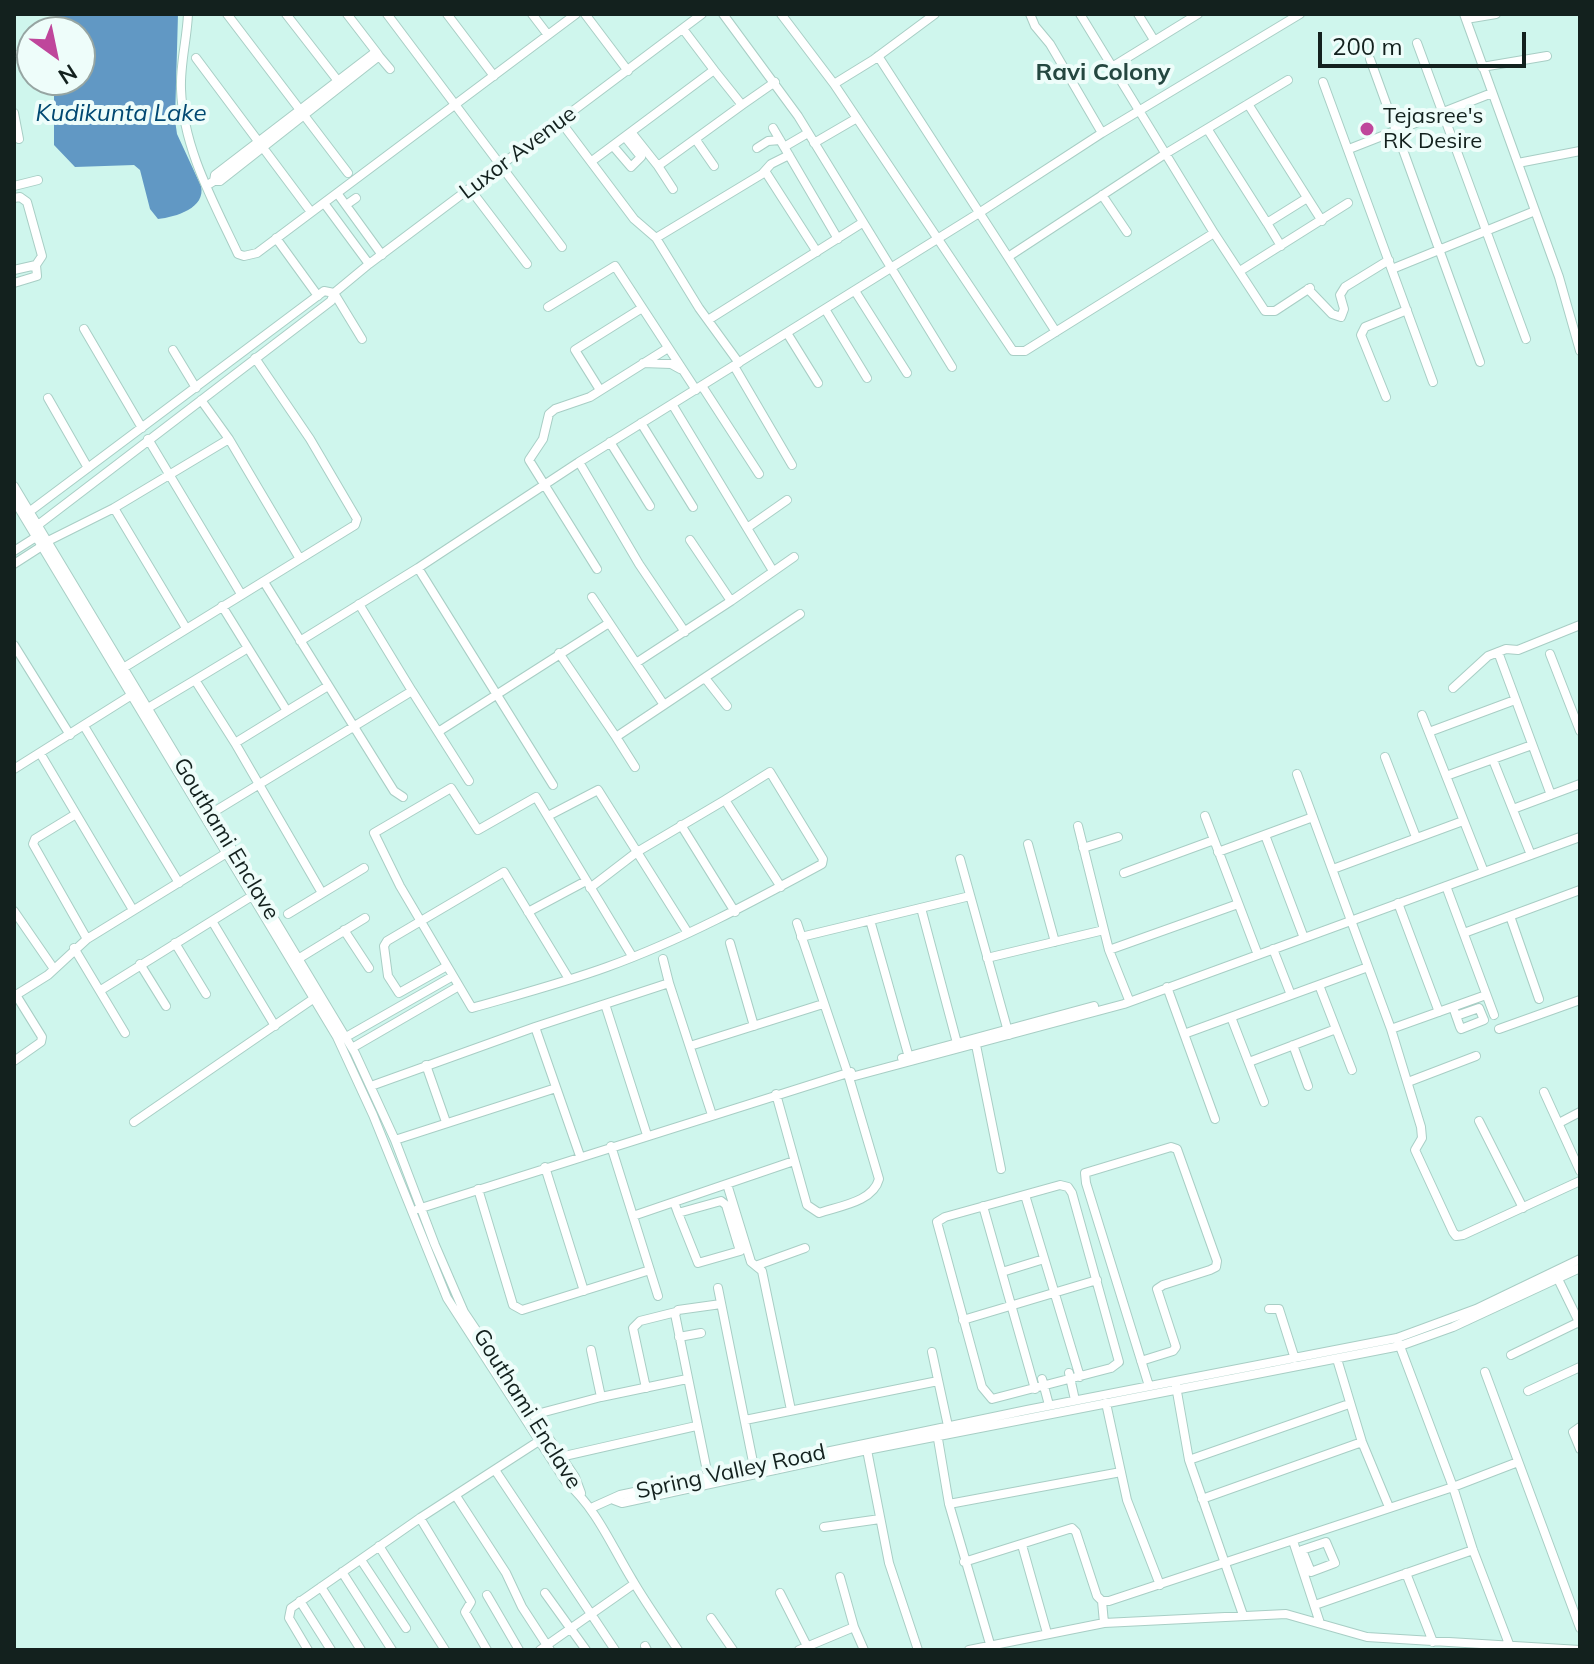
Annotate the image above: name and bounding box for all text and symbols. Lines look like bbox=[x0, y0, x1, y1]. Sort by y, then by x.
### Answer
north arrow bbox=[16, 16, 96, 96]
scale bar bbox=[1322, 16, 1530, 66]
text: 200 m bbox=[1332, 31, 1403, 61]
text: N bbox=[53, 58, 83, 91]
district label: Ravi Colony bbox=[1035, 59, 1171, 87]
water label: Kudikunta Lake bbox=[36, 100, 206, 128]
street label: Luxor Avenue bbox=[455, 101, 581, 205]
place label: Tejasree's RK Desire bbox=[1383, 103, 1483, 154]
marker: Tejasree's RK Desire bbox=[1358, 120, 1376, 138]
street label: Gouthami Enclave bbox=[167, 753, 285, 925]
street label: Gouthami Enclave bbox=[467, 1324, 587, 1494]
street label: Spring Valley Road bbox=[634, 1439, 828, 1505]

